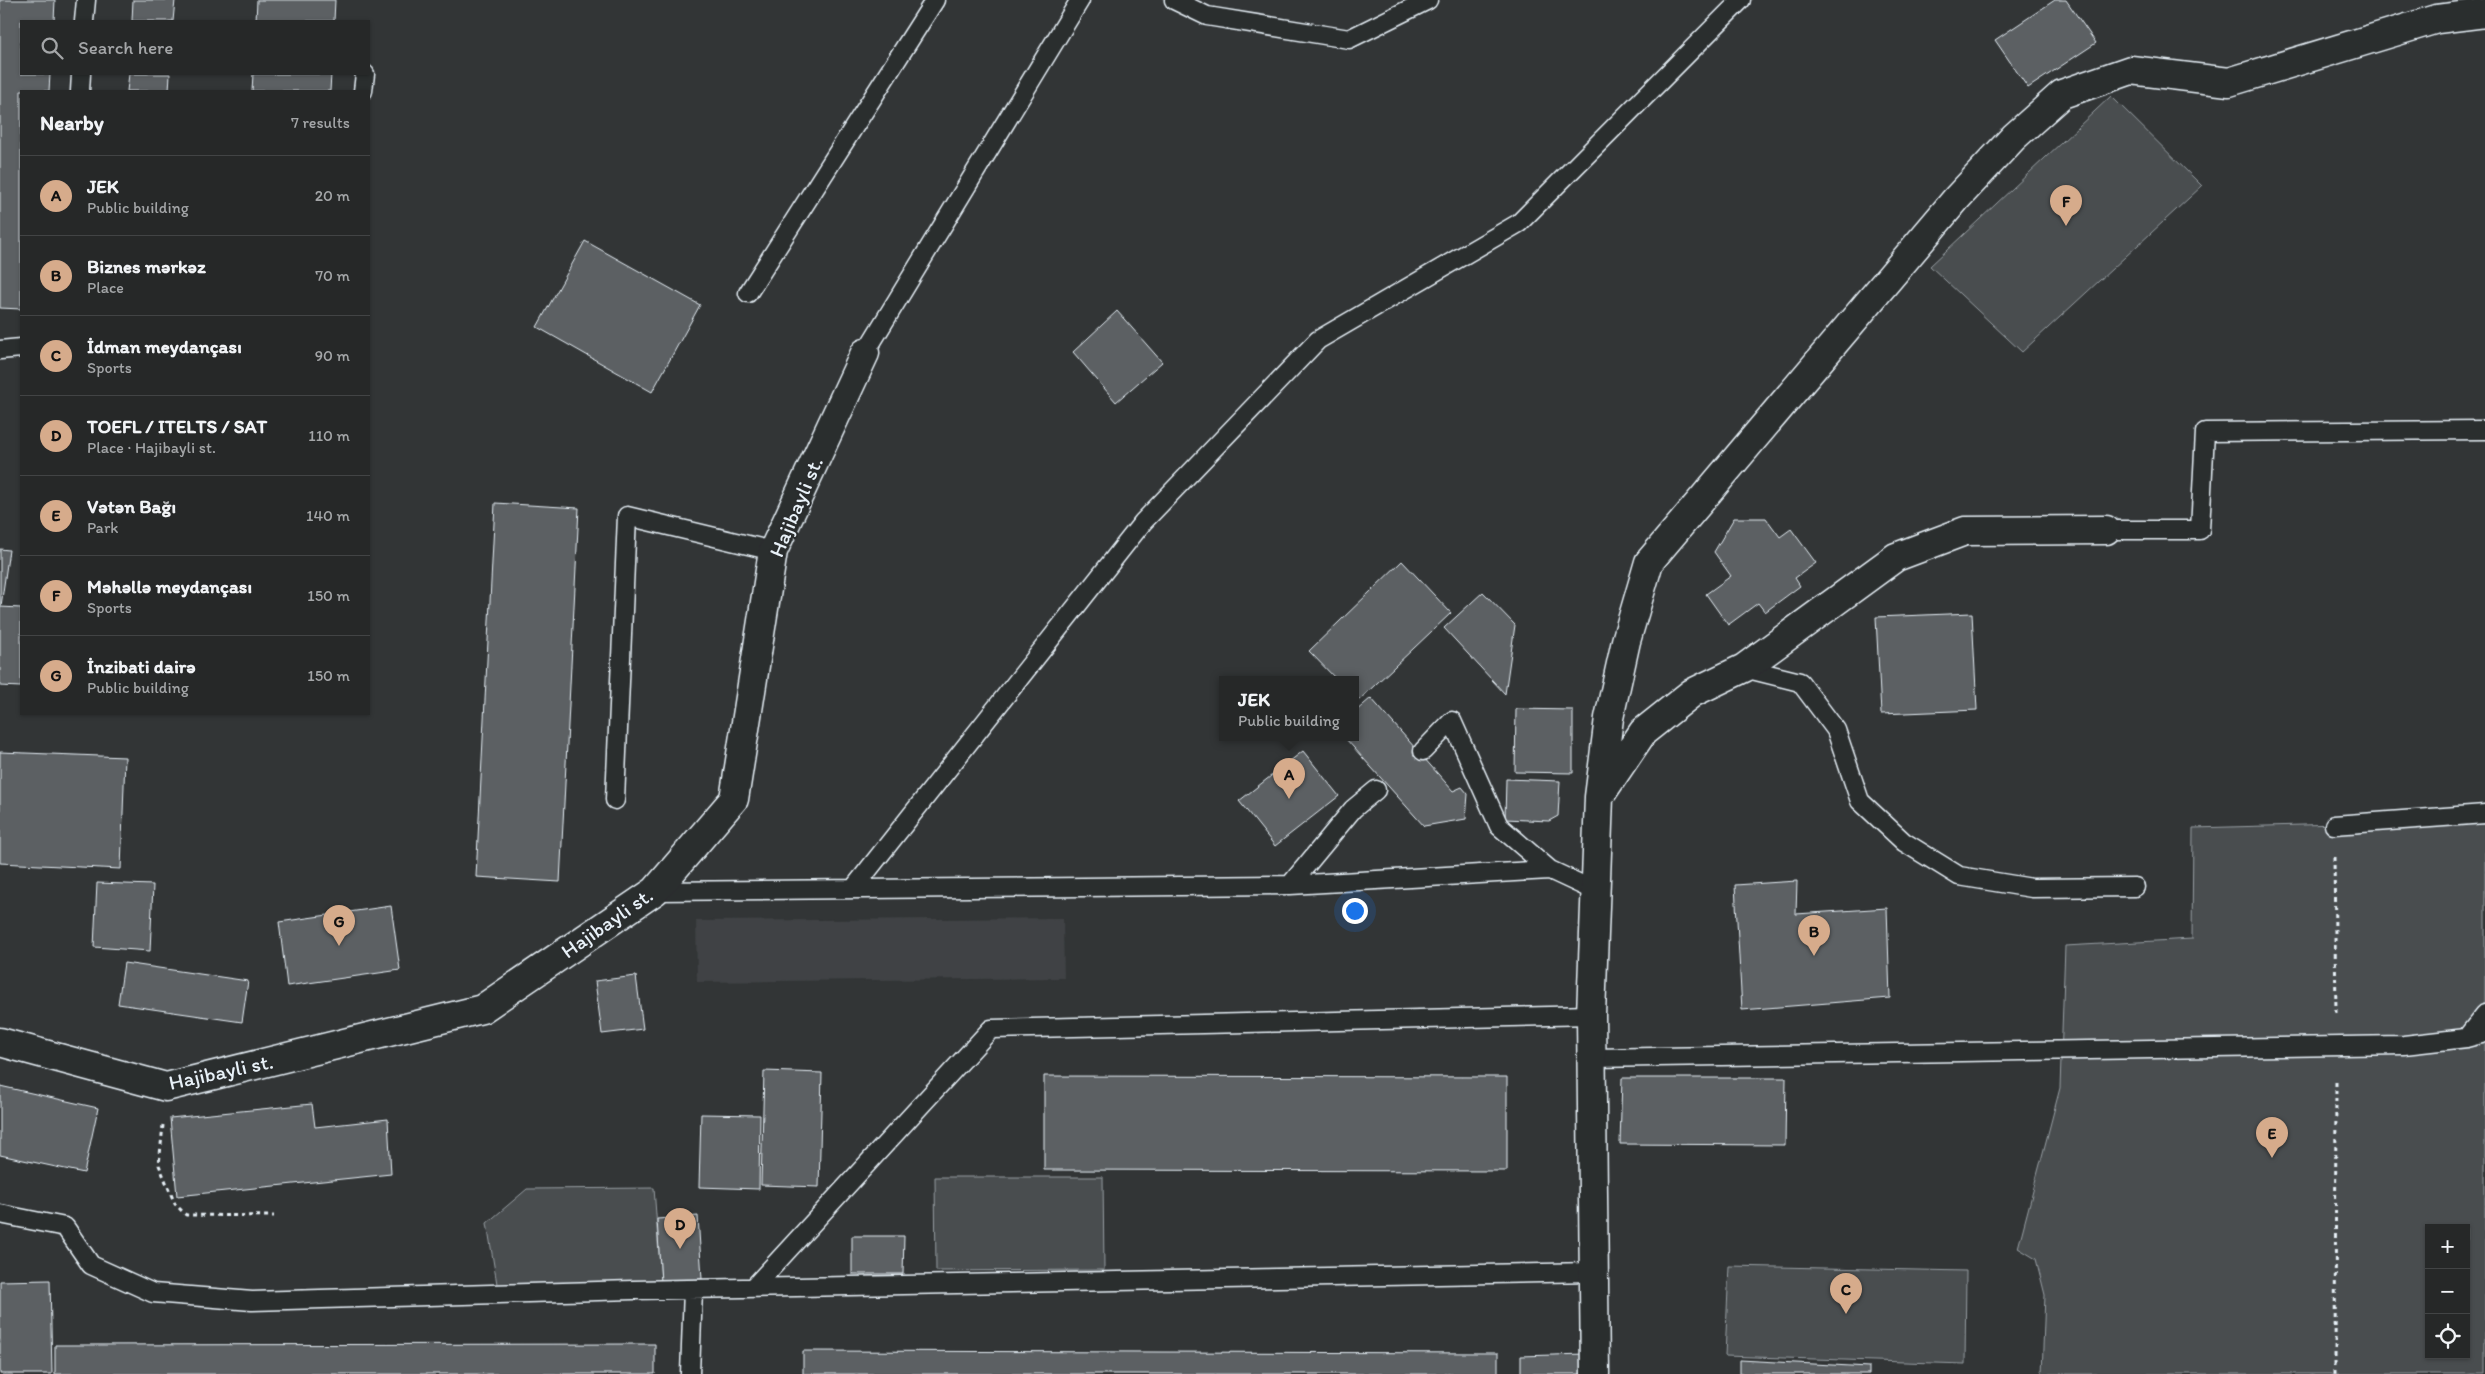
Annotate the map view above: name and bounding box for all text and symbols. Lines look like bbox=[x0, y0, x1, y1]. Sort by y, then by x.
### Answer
search box bbox=[20, 20, 370, 75]
icon: search bbox=[38, 34, 66, 62]
text: Search here bbox=[78, 36, 173, 59]
text: Nearby bbox=[40, 110, 104, 135]
text: 7 results bbox=[291, 113, 350, 132]
text: JEK bbox=[87, 175, 119, 198]
pin: F bbox=[2050, 185, 2082, 226]
text: A bbox=[51, 186, 61, 205]
text: 20 m bbox=[315, 186, 350, 205]
text: Public building bbox=[87, 198, 189, 217]
text: Biznes mərkəz bbox=[87, 255, 206, 278]
text: B bbox=[51, 266, 61, 285]
text: 70 m bbox=[315, 266, 350, 285]
text: Place bbox=[87, 278, 124, 297]
text: İdman meydançası bbox=[87, 335, 242, 358]
text: C bbox=[51, 346, 61, 365]
text: 90 m bbox=[315, 346, 350, 365]
text: Sports bbox=[87, 358, 132, 377]
text: TOEFL / ITELTS / SAT bbox=[87, 415, 267, 438]
text: D bbox=[51, 426, 61, 445]
text: 110 m bbox=[308, 426, 350, 445]
text: Place · Hajibayli st. bbox=[87, 438, 216, 457]
street label: Hajibayli st. bbox=[763, 453, 828, 561]
text: Vətən Bağı bbox=[87, 495, 176, 518]
text: E bbox=[52, 506, 60, 525]
text: 140 m bbox=[306, 506, 350, 525]
text: Park bbox=[87, 518, 118, 537]
text: Məhəllə meydançası bbox=[87, 575, 252, 598]
text: F bbox=[52, 586, 60, 605]
text: 150 m bbox=[307, 586, 350, 605]
text: Sports bbox=[87, 598, 132, 617]
text: İnzibati dairə bbox=[87, 655, 196, 678]
text: G bbox=[50, 666, 62, 685]
text: 150 m bbox=[307, 666, 350, 685]
popup bbox=[1219, 676, 1359, 741]
text: Public building bbox=[87, 678, 189, 697]
text: JEK bbox=[1238, 688, 1270, 711]
text: Public building bbox=[1238, 711, 1340, 730]
pin: A bbox=[1273, 758, 1305, 799]
street label: Hajibayli st. bbox=[556, 882, 657, 963]
your location bbox=[1342, 898, 1368, 924]
pin: G bbox=[323, 905, 355, 946]
pin: B bbox=[1798, 915, 1830, 956]
street label: Hajibayli st. bbox=[166, 1048, 275, 1095]
pin: E bbox=[2256, 1117, 2288, 1158]
pin: D bbox=[664, 1208, 696, 1249]
map controls bbox=[2425, 1224, 2470, 1359]
button: + bbox=[2425, 1224, 2470, 1269]
button: − bbox=[2425, 1269, 2470, 1314]
pin: C bbox=[1830, 1273, 1862, 1314]
button: locate bbox=[2425, 1314, 2470, 1359]

